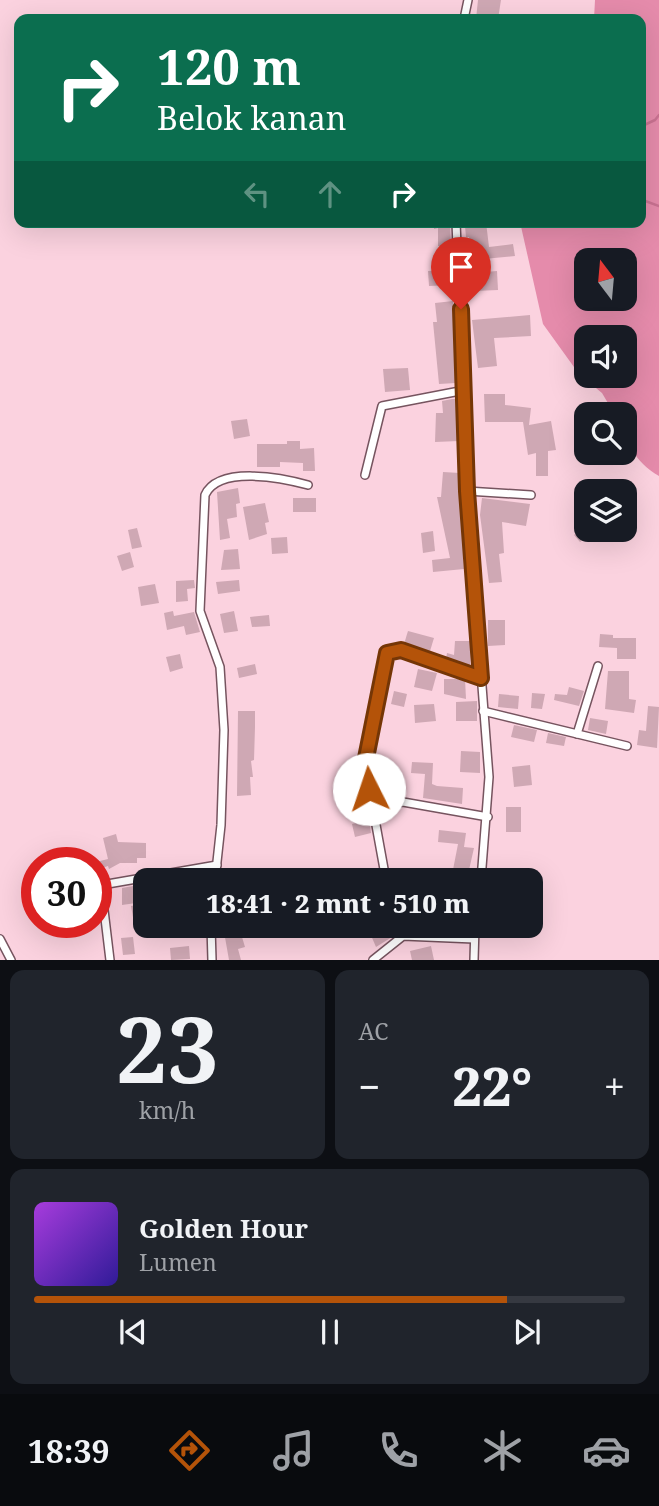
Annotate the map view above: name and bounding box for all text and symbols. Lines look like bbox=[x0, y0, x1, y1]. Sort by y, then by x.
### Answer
text: 120 m bbox=[157, 33, 301, 99]
icon: right bbox=[42, 42, 133, 133]
text: Belok kanan bbox=[157, 96, 347, 139]
icon: left bbox=[238, 175, 276, 213]
icon: ahead bbox=[311, 175, 349, 213]
icon: right bbox=[384, 175, 422, 213]
pin bbox=[431, 237, 491, 309]
icon: arrive bbox=[442, 248, 480, 286]
north arrow bbox=[574, 248, 637, 312]
map controls bbox=[574, 248, 637, 542]
button: sound bbox=[574, 325, 637, 388]
button: search bbox=[574, 402, 637, 465]
button: layers bbox=[574, 479, 637, 542]
position arrow bbox=[332, 752, 406, 826]
speed limit sign: 30 bbox=[21, 847, 112, 938]
text: 18:41 · 2 mnt · 510 m bbox=[206, 885, 470, 921]
text: 23 bbox=[116, 986, 219, 1110]
text: AC bbox=[359, 1015, 388, 1047]
text: 22° bbox=[452, 1050, 532, 1121]
text: − bbox=[359, 1060, 381, 1112]
text: + bbox=[604, 1060, 625, 1112]
text: km/h bbox=[139, 1094, 195, 1126]
text: Golden Hour bbox=[139, 1210, 308, 1246]
text: Lumen bbox=[139, 1246, 217, 1278]
icon: previous bbox=[114, 1313, 152, 1351]
icon: pause bbox=[311, 1313, 349, 1351]
icon: next bbox=[508, 1313, 546, 1351]
icon: directions bbox=[165, 1426, 214, 1475]
icon: music bbox=[269, 1426, 318, 1475]
icon: phone bbox=[374, 1426, 423, 1475]
icon: climate bbox=[478, 1426, 527, 1475]
icon: car bbox=[582, 1426, 631, 1475]
text: 18:39 bbox=[28, 1429, 110, 1472]

